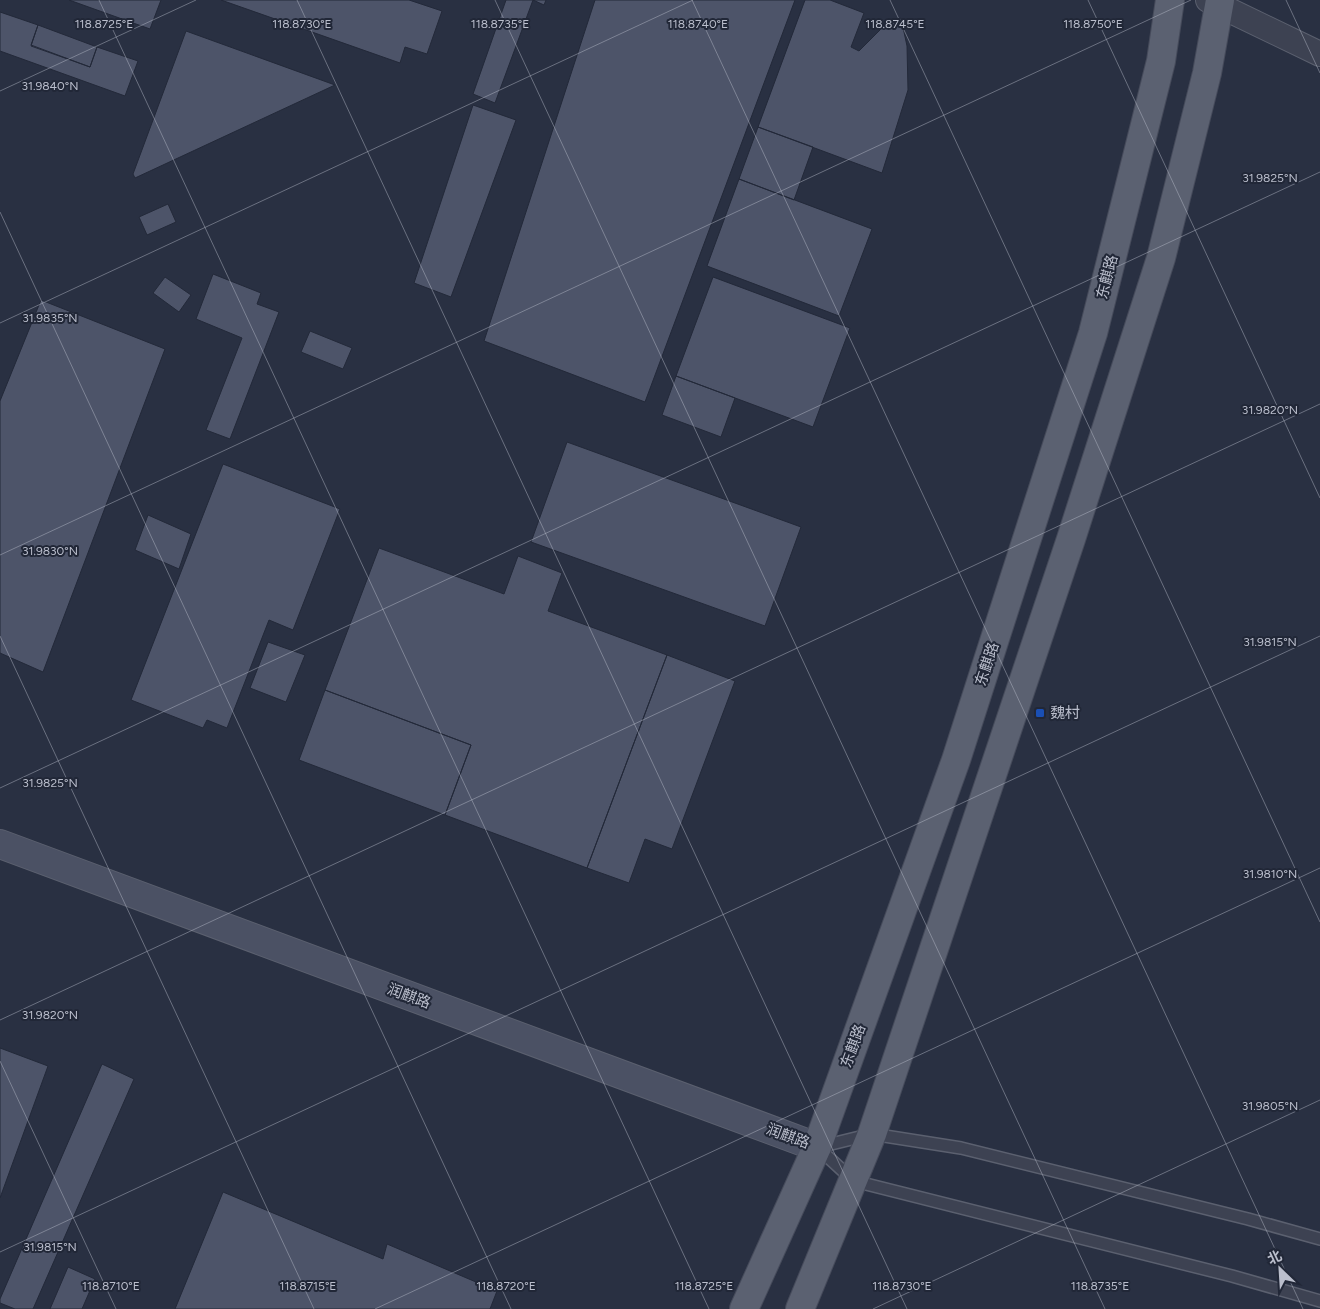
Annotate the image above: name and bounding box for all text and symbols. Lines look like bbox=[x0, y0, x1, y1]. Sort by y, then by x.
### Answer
text: 118.8725°E bbox=[75, 17, 133, 31]
text: 118.8730°E bbox=[272, 17, 332, 31]
text: 118.8735°E bbox=[471, 17, 529, 31]
text: 118.8740°E bbox=[668, 17, 728, 31]
text: 118.8745°E bbox=[865, 17, 925, 31]
text: 118.8750°E bbox=[1063, 17, 1123, 31]
text: 31.9840°N bbox=[21, 79, 79, 93]
text: 31.9825°N bbox=[1242, 171, 1298, 185]
street label: 东麒路 bbox=[1093, 253, 1121, 301]
text: 31.9835°N bbox=[22, 311, 78, 325]
text: 31.9820°N bbox=[1242, 403, 1298, 417]
text: 31.9830°N bbox=[22, 544, 78, 558]
text: 31.9815°N bbox=[1243, 635, 1297, 649]
street label: 东麒路 bbox=[971, 640, 1003, 688]
place label: 魏村 bbox=[1050, 704, 1080, 722]
marker: 魏村 bbox=[1034, 707, 1046, 719]
text: 31.9825°N bbox=[22, 776, 78, 790]
text: 31.9810°N bbox=[1243, 867, 1297, 881]
street label: 润麒路 bbox=[385, 980, 433, 1012]
text: 31.9820°N bbox=[22, 1008, 78, 1022]
street label: 东麒路 bbox=[837, 1022, 869, 1070]
text: 31.9805°N bbox=[1242, 1099, 1298, 1113]
street label: 润麒路 bbox=[764, 1120, 812, 1152]
text: 31.9815°N bbox=[23, 1240, 77, 1254]
north arrow bbox=[1255, 1244, 1305, 1294]
text: 北 bbox=[1265, 1247, 1285, 1268]
text: 118.8710°E bbox=[82, 1279, 140, 1293]
text: 118.8715°E bbox=[280, 1279, 336, 1293]
text: 118.8720°E bbox=[476, 1279, 536, 1293]
text: 118.8725°E bbox=[675, 1279, 733, 1293]
text: 118.8730°E bbox=[872, 1279, 932, 1293]
text: 118.8735°E bbox=[1071, 1279, 1129, 1293]

